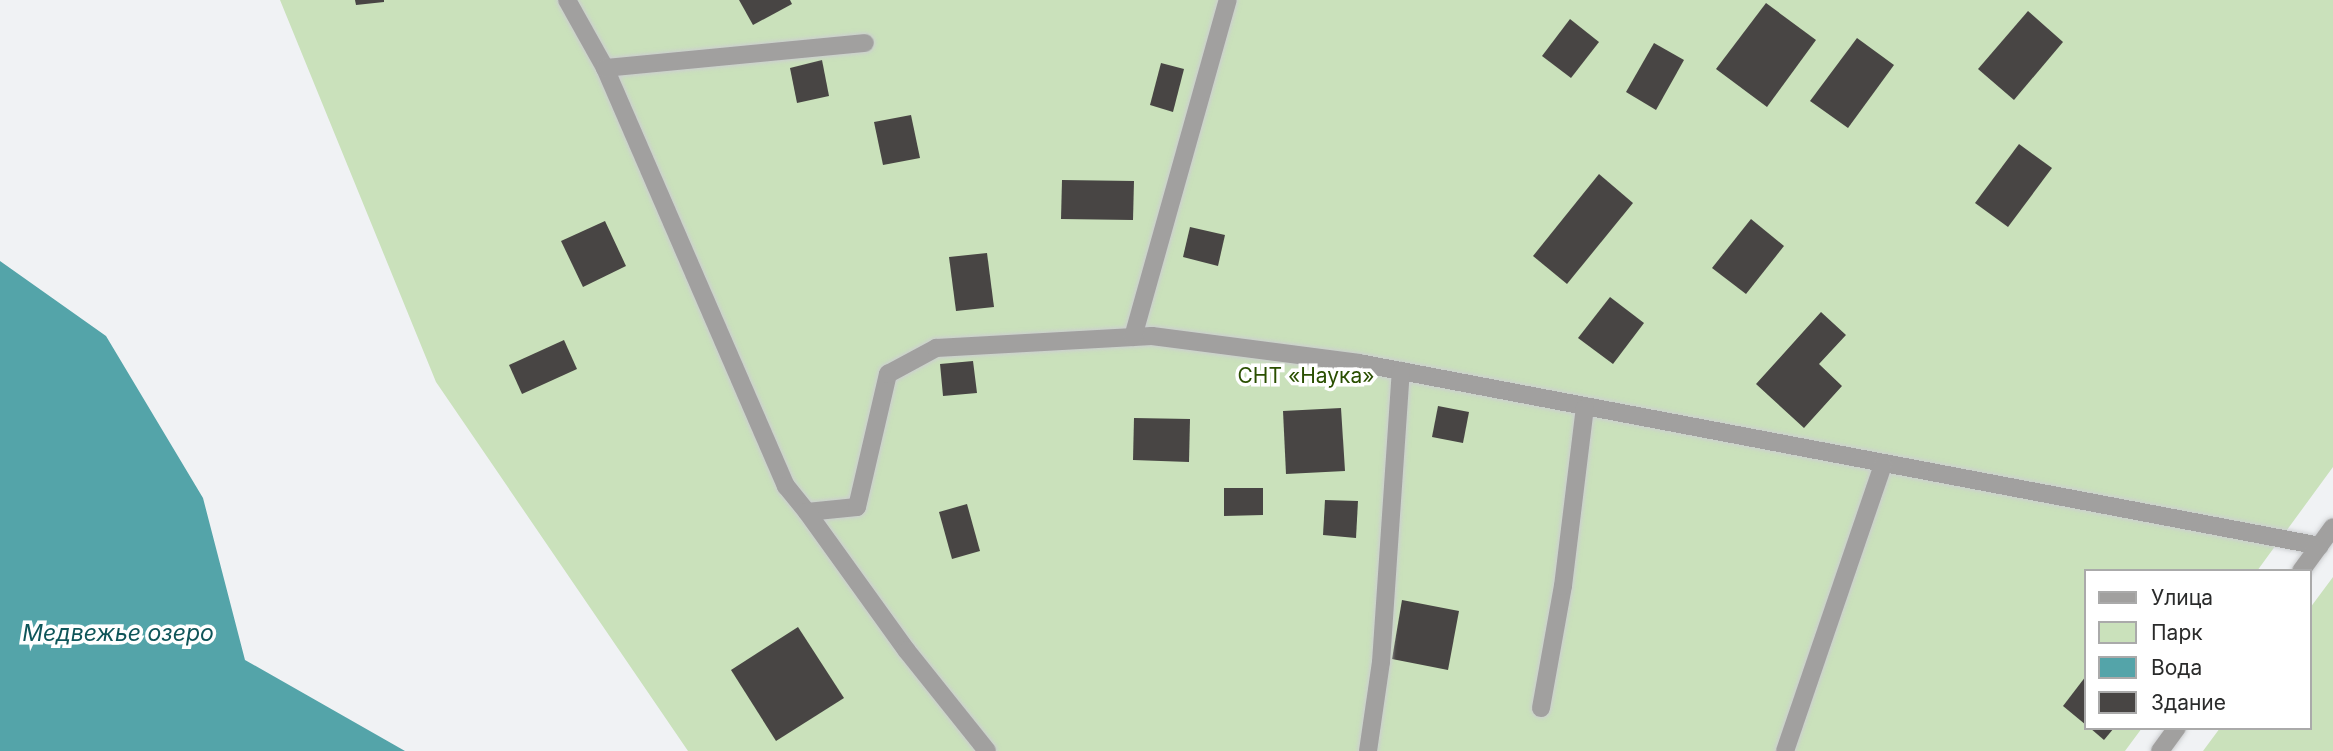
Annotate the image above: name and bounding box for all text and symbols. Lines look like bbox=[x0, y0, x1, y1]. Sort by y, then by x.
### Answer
park label: СНТ «Наука» bbox=[1238, 363, 1374, 389]
legend bbox=[2084, 569, 2312, 730]
text: Улица bbox=[2151, 585, 2213, 610]
water label: Медвежье озеро bbox=[22, 619, 214, 647]
text: Парк bbox=[2151, 620, 2203, 645]
text: Вода bbox=[2151, 655, 2202, 680]
text: Здание bbox=[2151, 690, 2226, 715]

